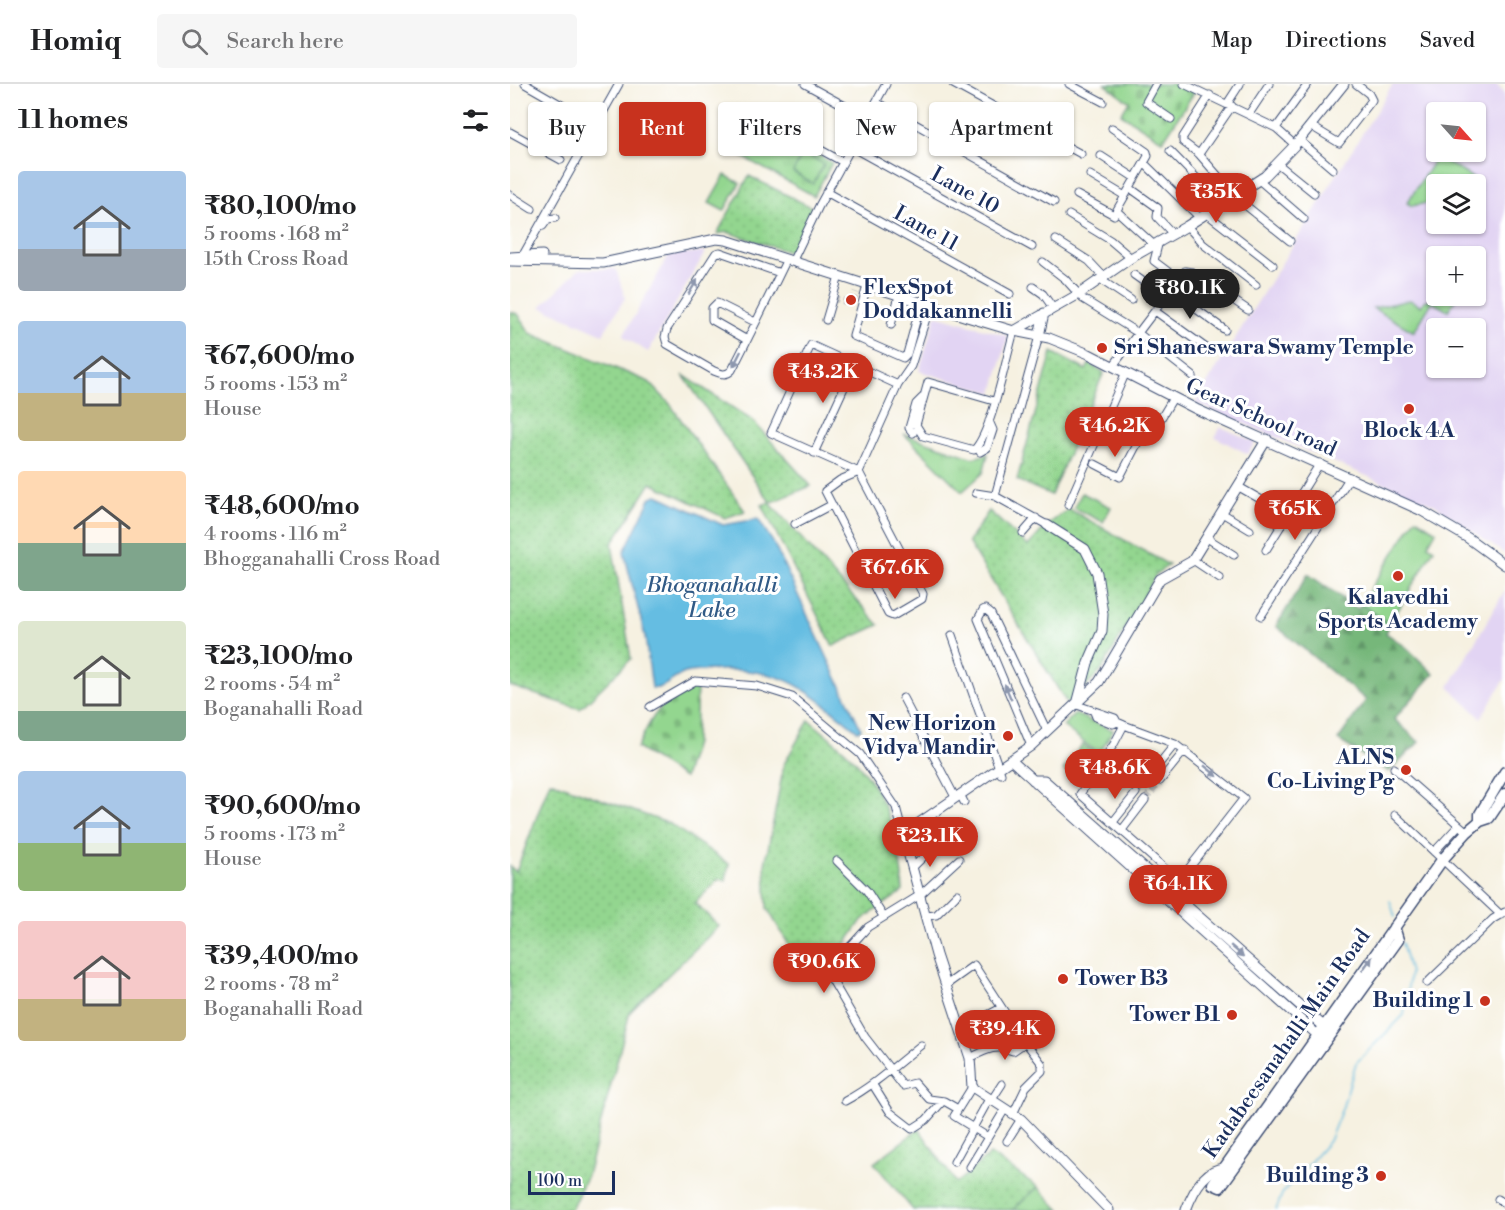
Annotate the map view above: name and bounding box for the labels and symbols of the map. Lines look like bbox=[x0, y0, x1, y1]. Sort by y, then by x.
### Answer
north arrow bbox=[1426, 102, 1486, 162]
street label: Lane 10 bbox=[926, 162, 1004, 220]
pin: ₹35K bbox=[1180, 173, 1252, 224]
street label: Lane 11 bbox=[889, 200, 963, 258]
pin: ₹80.1K bbox=[1141, 269, 1239, 320]
place label: FlexSpot Doddakannelli bbox=[863, 275, 1012, 325]
one-way arrow bbox=[687, 279, 698, 295]
marker: FlexSpot Doddakannelli bbox=[844, 293, 858, 307]
place label: Sri Shaneswara Swamy Temple bbox=[1114, 335, 1414, 361]
marker: Sri Shaneswara Swamy Temple bbox=[1095, 341, 1109, 355]
one-way arrow bbox=[733, 351, 742, 368]
pin: ₹43.2K bbox=[774, 353, 872, 404]
street label: Gear School road bbox=[1182, 373, 1341, 463]
marker: Block 4A bbox=[1402, 402, 1416, 416]
pin: ₹46.2K bbox=[1066, 407, 1164, 458]
place label: Block 4A bbox=[1363, 418, 1456, 444]
pin: ₹65K bbox=[1259, 490, 1331, 541]
pin: ₹67.6K bbox=[846, 549, 944, 600]
marker: Kalavedhi Sports Academy bbox=[1391, 569, 1405, 583]
water label: Bhoganahalli Lake bbox=[645, 572, 778, 624]
place label: Kalavedhi Sports Academy bbox=[1318, 585, 1478, 635]
one-way arrow bbox=[1003, 682, 1013, 700]
place label: New Horizon Vidya Mandir bbox=[862, 711, 996, 761]
marker: New Horizon Vidya Mandir bbox=[1001, 729, 1015, 743]
place label: ALNS Co-Living Pg bbox=[1267, 745, 1395, 795]
pin: ₹48.6K bbox=[1066, 749, 1164, 800]
marker: ALNS Co-Living Pg bbox=[1399, 763, 1413, 777]
one-way arrow bbox=[1203, 765, 1219, 778]
pin: ₹23.1K bbox=[881, 817, 979, 868]
pin: ₹64.1K bbox=[1129, 865, 1227, 916]
street label: Kadabeesanahalli Main Road bbox=[1198, 924, 1376, 1164]
pin: ₹90.6K bbox=[775, 943, 873, 994]
one-way arrow bbox=[1229, 944, 1244, 957]
one-way arrow bbox=[1361, 957, 1373, 973]
place label: Tower B3 bbox=[1075, 966, 1168, 992]
marker: Tower B3 bbox=[1056, 972, 1070, 986]
place label: Building 1 bbox=[1373, 988, 1473, 1014]
marker: Building 1 bbox=[1478, 994, 1492, 1008]
place label: Tower B1 bbox=[1129, 1002, 1220, 1028]
marker: Tower B1 bbox=[1225, 1008, 1239, 1022]
pin: ₹39.4K bbox=[956, 1010, 1054, 1061]
place label: Building 3 bbox=[1266, 1163, 1369, 1189]
scale bar bbox=[528, 1168, 615, 1196]
marker: Building 3 bbox=[1374, 1169, 1388, 1183]

